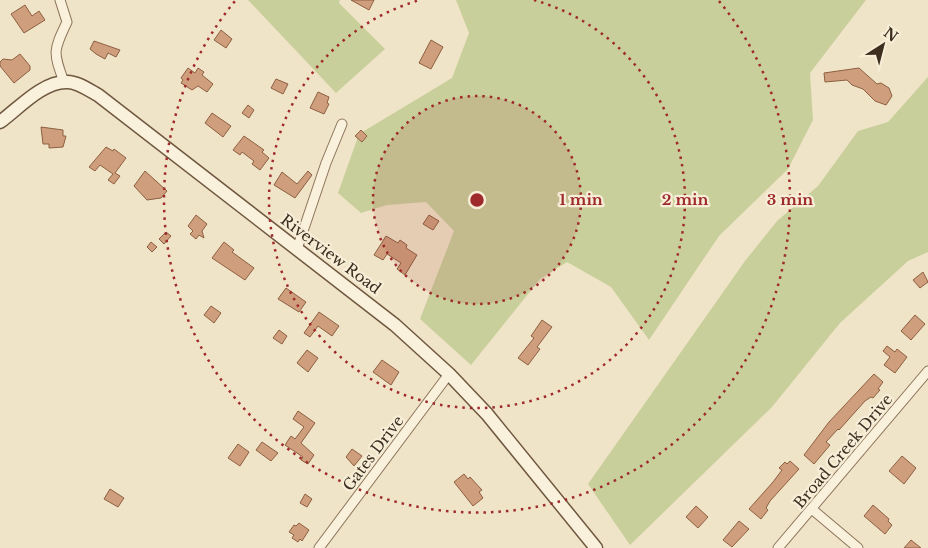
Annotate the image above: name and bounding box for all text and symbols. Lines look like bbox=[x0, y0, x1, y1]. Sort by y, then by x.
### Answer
north arrow bbox=[858, 20, 908, 70]
text: N bbox=[880, 23, 901, 46]
text: 1 min bbox=[559, 190, 603, 209]
text: 2 min bbox=[662, 190, 708, 209]
text: 3 min bbox=[767, 190, 813, 209]
centre of rings bbox=[468, 191, 486, 209]
street label: Riverview Road bbox=[277, 210, 385, 298]
street label: Broad Creek Drive bbox=[790, 390, 896, 512]
street label: Gates Drive bbox=[338, 411, 408, 495]

